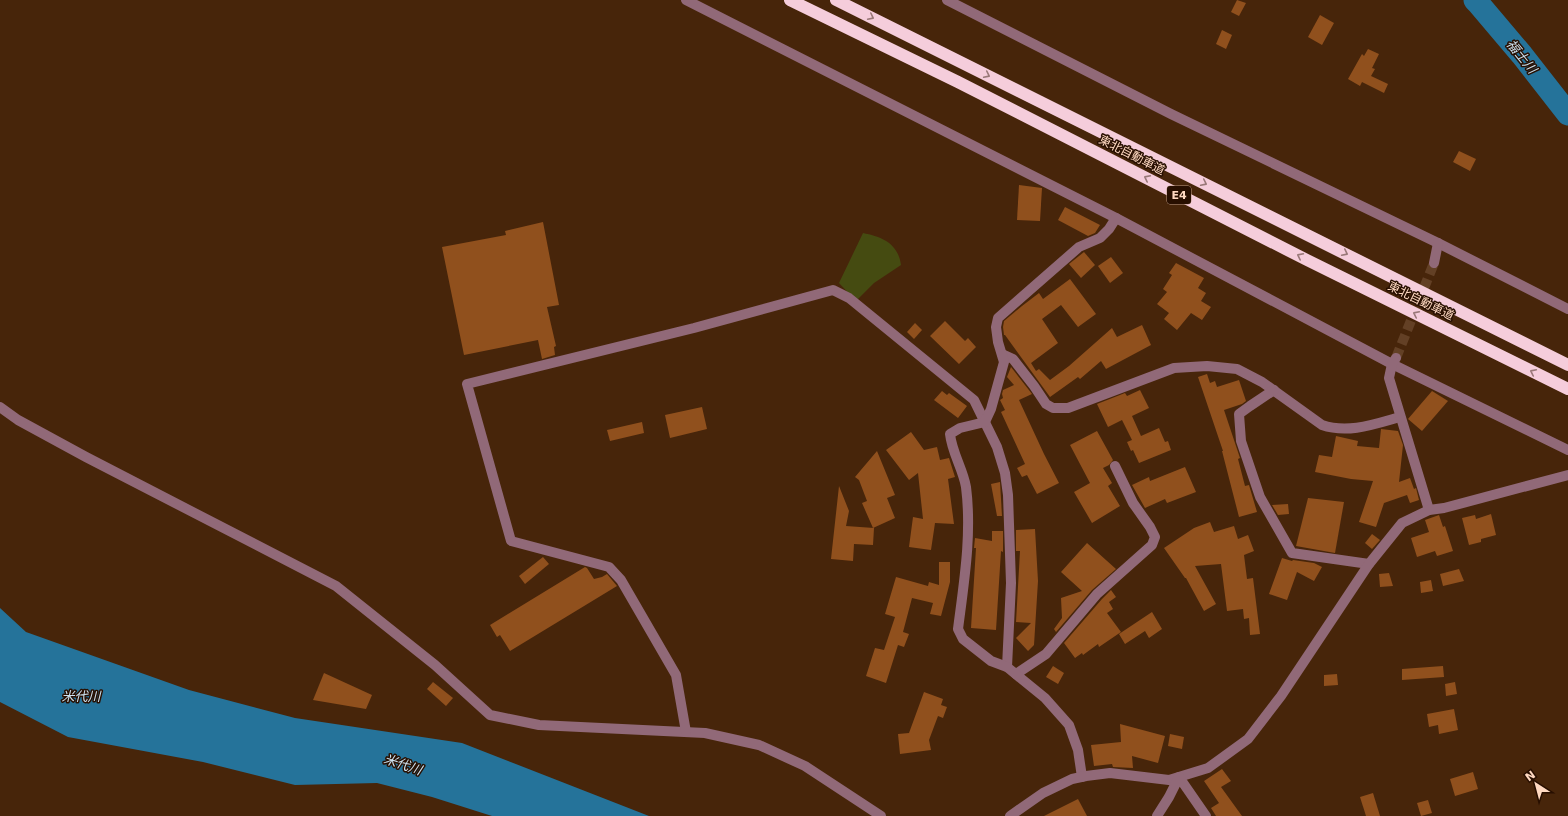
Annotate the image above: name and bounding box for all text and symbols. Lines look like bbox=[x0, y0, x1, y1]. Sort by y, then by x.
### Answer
one-way arrow bbox=[866, 13, 874, 20]
water label: 福士川 bbox=[1504, 36, 1541, 78]
one-way arrow bbox=[983, 71, 990, 78]
street label: 東北自動車道 bbox=[1097, 132, 1167, 178]
one-way arrow bbox=[1143, 176, 1151, 183]
one-way arrow bbox=[1200, 178, 1207, 186]
road number: E4 bbox=[1167, 186, 1191, 204]
one-way arrow bbox=[1341, 249, 1349, 256]
one-way arrow bbox=[1297, 254, 1304, 261]
street label: 東北自動車道 bbox=[1386, 279, 1456, 323]
one-way arrow bbox=[1413, 311, 1421, 319]
one-way arrow bbox=[1530, 369, 1537, 377]
water label: 米代川 bbox=[61, 689, 102, 704]
water label: 米代川 bbox=[382, 751, 426, 779]
north arrow bbox=[1516, 764, 1556, 804]
text: N bbox=[1523, 768, 1538, 784]

